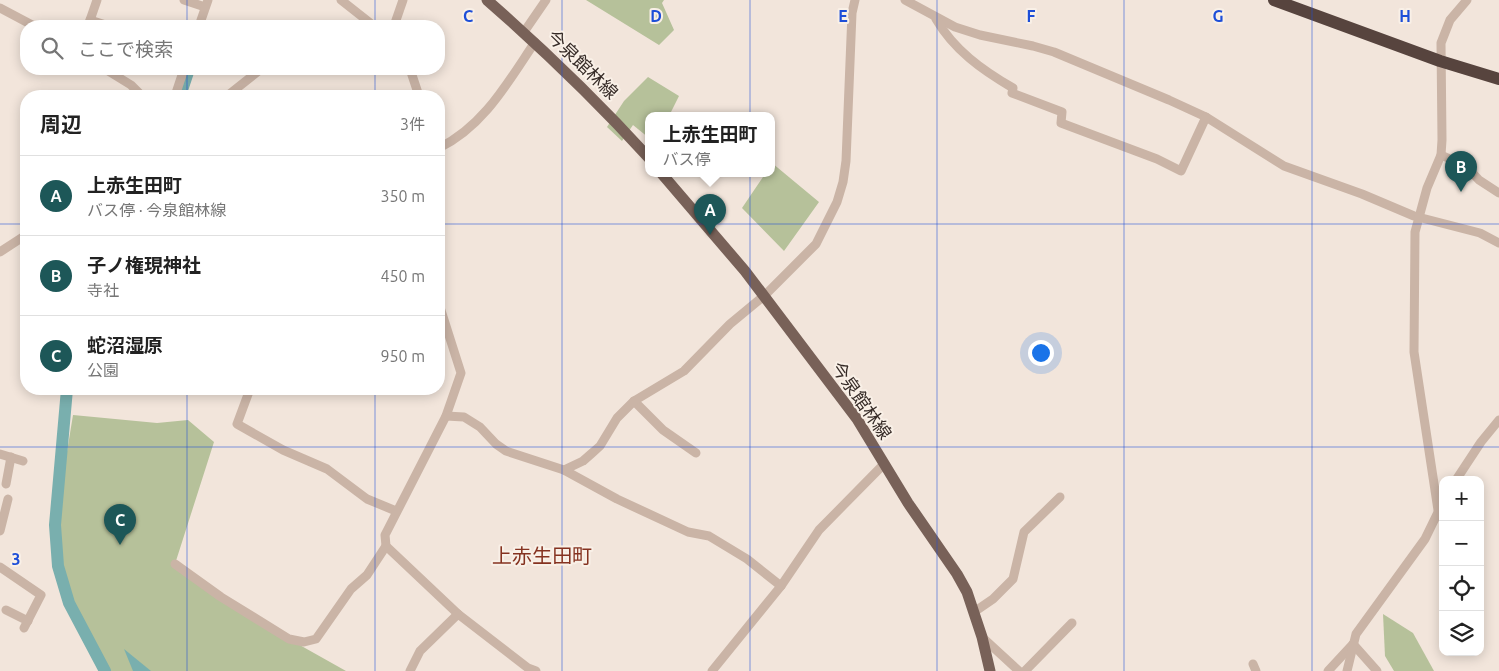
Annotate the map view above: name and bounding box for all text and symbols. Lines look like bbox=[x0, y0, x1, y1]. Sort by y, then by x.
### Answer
text: C bbox=[463, 7, 473, 25]
text: D bbox=[650, 7, 662, 25]
text: E bbox=[838, 7, 848, 25]
text: F bbox=[1027, 7, 1036, 25]
text: G bbox=[1212, 7, 1224, 25]
text: H bbox=[1399, 7, 1411, 25]
search box bbox=[20, 20, 445, 75]
street label: 今泉館林線 bbox=[544, 26, 622, 102]
icon: search bbox=[38, 34, 66, 62]
text: ここで検索 bbox=[78, 38, 173, 60]
text: 周辺 bbox=[40, 112, 82, 136]
popup bbox=[645, 112, 775, 177]
text: 3件 bbox=[400, 115, 425, 133]
text: 上赤生田町 bbox=[662, 123, 758, 145]
text: バス停 bbox=[662, 150, 711, 168]
pin: B bbox=[1445, 151, 1477, 192]
text: 上赤生田町 bbox=[87, 174, 182, 196]
text: A bbox=[50, 187, 62, 205]
text: 350 m bbox=[380, 187, 425, 205]
pin: A bbox=[694, 194, 726, 235]
text: バス停 · 今泉館林線 bbox=[87, 201, 226, 219]
text: 子ノ権現神社 bbox=[87, 254, 201, 276]
text: B bbox=[51, 267, 61, 285]
text: 450 m bbox=[380, 267, 425, 285]
text: 寺社 bbox=[87, 281, 119, 299]
text: 蛇沼湿原 bbox=[87, 334, 163, 356]
your location bbox=[1028, 340, 1054, 366]
text: C bbox=[51, 347, 61, 365]
text: 950 m bbox=[380, 347, 425, 365]
street label: 今泉館林線 bbox=[828, 357, 896, 443]
text: 公園 bbox=[87, 361, 119, 379]
map controls bbox=[1439, 476, 1484, 656]
button: + bbox=[1439, 476, 1484, 521]
pin: C bbox=[104, 504, 136, 545]
button: − bbox=[1439, 521, 1484, 566]
district label: 上赤生田町 bbox=[492, 544, 592, 567]
text: 3 bbox=[11, 550, 21, 568]
button: locate bbox=[1439, 566, 1484, 611]
button: layers bbox=[1439, 611, 1484, 656]

